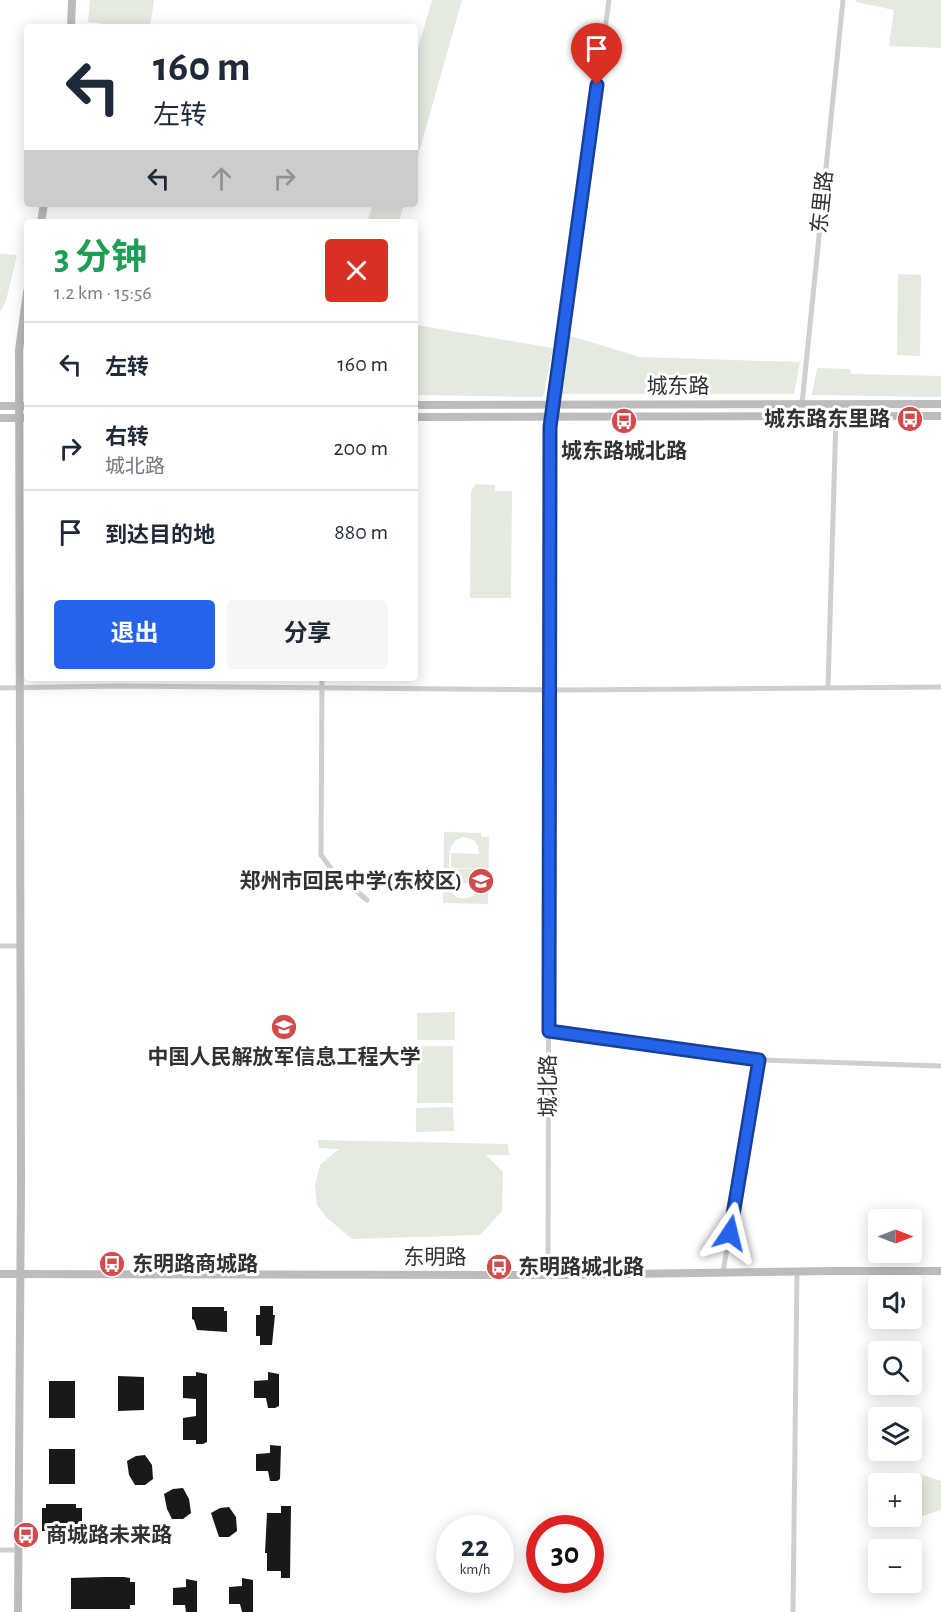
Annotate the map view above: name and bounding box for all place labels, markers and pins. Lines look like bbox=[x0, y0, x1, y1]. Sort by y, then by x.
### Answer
pin bbox=[571, 23, 622, 85]
bus stop icon: 城东路东里路 bbox=[895, 404, 925, 434]
bus stop icon: 城东路城北路 bbox=[609, 406, 639, 436]
place label: 城东路东里路 bbox=[764, 407, 890, 430]
place label: 城东路城北路 bbox=[561, 439, 687, 462]
school or university icon: 郑州市回民中学(东校区) bbox=[466, 866, 496, 896]
place label: 郑州市回民中学(东校区) bbox=[240, 869, 462, 892]
school or university icon: 中国人民解放军信息工程大学 bbox=[269, 1012, 299, 1042]
place label: 中国人民解放军信息工程大学 bbox=[148, 1045, 421, 1068]
bus stop icon: 东明路商城路 bbox=[97, 1249, 127, 1279]
place label: 东明路商城路 bbox=[132, 1252, 258, 1275]
bus stop icon: 东明路城北路 bbox=[484, 1252, 514, 1282]
place label: 东明路城北路 bbox=[518, 1255, 644, 1278]
bus stop icon: 商城路未来路 bbox=[11, 1520, 41, 1550]
place label: 商城路未来路 bbox=[46, 1523, 172, 1546]

